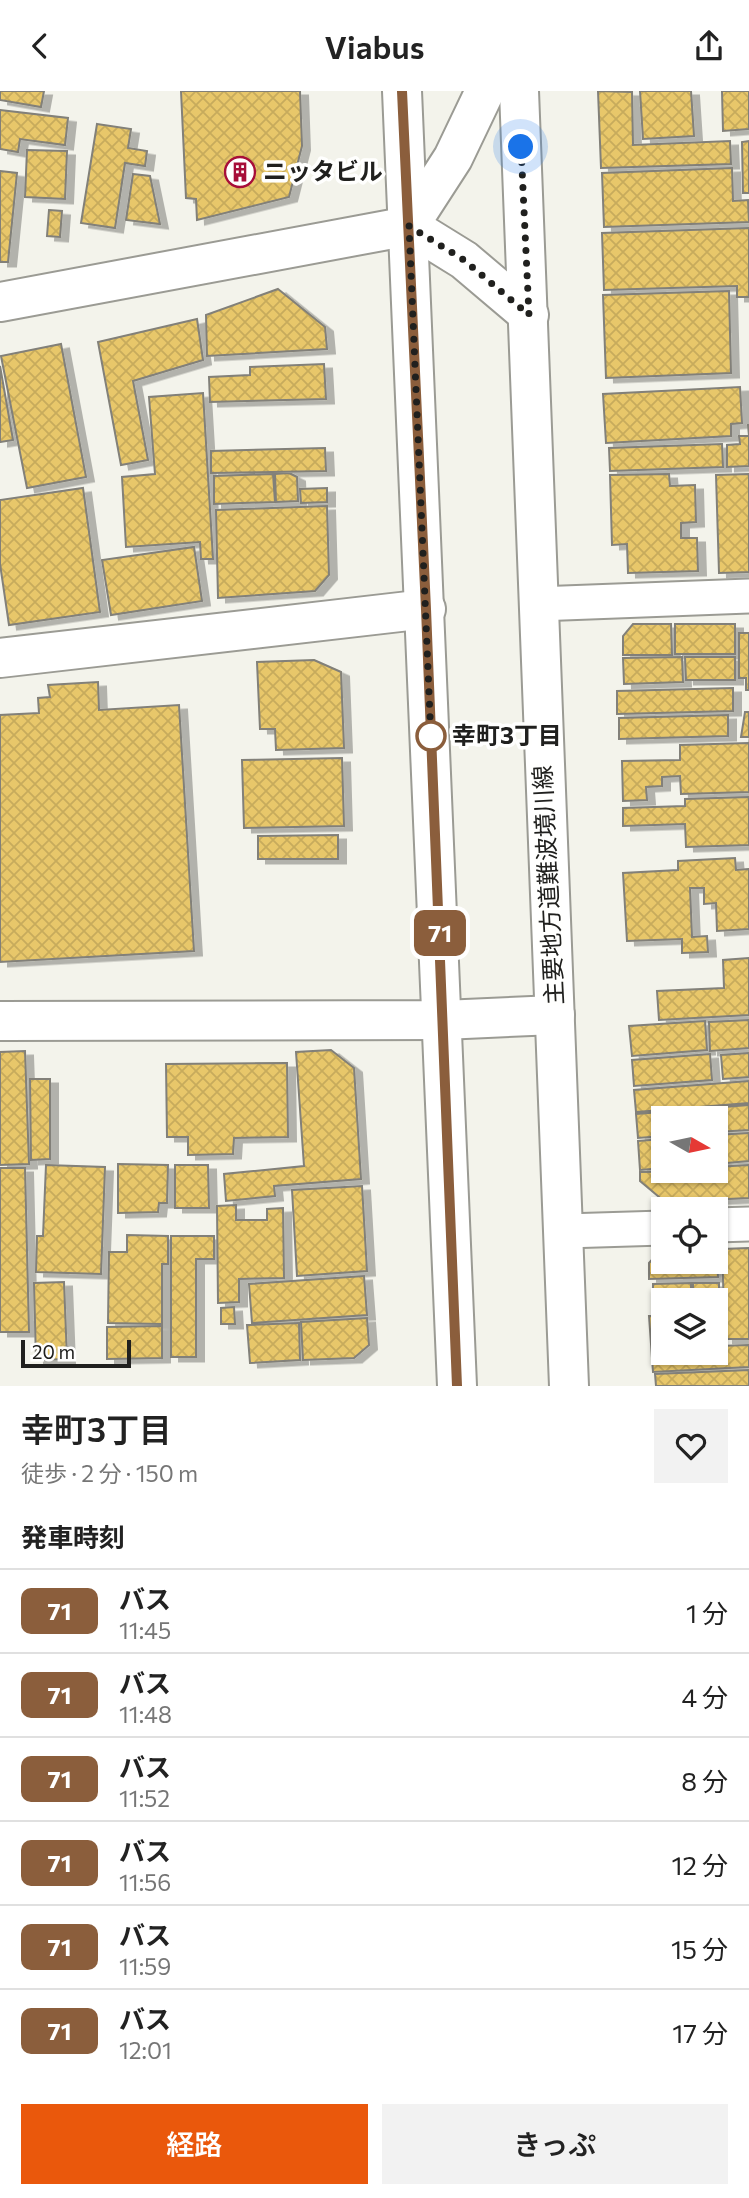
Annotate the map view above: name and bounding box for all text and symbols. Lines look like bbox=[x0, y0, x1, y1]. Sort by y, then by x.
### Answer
text: Viabus bbox=[325, 26, 424, 66]
icon: back bbox=[21, 27, 59, 65]
icon: share bbox=[690, 27, 728, 65]
your location bbox=[503, 129, 538, 164]
building icon: ニッタビル bbox=[223, 155, 257, 189]
place label: ニッタビル bbox=[263, 156, 383, 185]
place label: 幸町3丁目 bbox=[452, 720, 562, 749]
marker: 幸町3丁目 bbox=[416, 721, 446, 751]
street label: 主要地方道難波境川線 bbox=[527, 764, 568, 1006]
line badge: 71 bbox=[408, 910, 472, 956]
text: 71 bbox=[428, 918, 452, 947]
north arrow bbox=[651, 1106, 728, 1183]
map controls bbox=[651, 1106, 728, 1365]
button: locate bbox=[651, 1197, 728, 1274]
button: layers bbox=[651, 1288, 728, 1365]
scale bar bbox=[21, 1337, 131, 1369]
text: 20 m bbox=[32, 1340, 75, 1363]
text: 幸町3丁目 bbox=[21, 1408, 172, 1449]
button: heart bbox=[654, 1409, 728, 1483]
text: 徒歩 · 2 分 · 150 m bbox=[21, 1459, 198, 1487]
text: 発車時刻 bbox=[21, 1521, 125, 1552]
text: バス bbox=[119, 1583, 171, 1614]
text: 71 bbox=[47, 1596, 72, 1625]
text: 1 分 bbox=[686, 1597, 728, 1628]
text: 11:45 bbox=[119, 1616, 171, 1644]
text: バス bbox=[119, 1667, 171, 1698]
text: 71 bbox=[47, 1680, 72, 1709]
text: 4 分 bbox=[681, 1681, 728, 1712]
text: 11:48 bbox=[119, 1700, 172, 1728]
text: バス bbox=[119, 1751, 171, 1782]
text: 71 bbox=[47, 1764, 72, 1793]
text: 8 分 bbox=[681, 1765, 728, 1796]
text: 11:52 bbox=[119, 1784, 170, 1812]
text: バス bbox=[119, 1835, 171, 1866]
text: 71 bbox=[47, 1848, 72, 1877]
text: 12 分 bbox=[671, 1849, 728, 1880]
text: 11:56 bbox=[119, 1868, 171, 1896]
text: バス bbox=[119, 1919, 171, 1950]
text: 71 bbox=[47, 1932, 72, 1961]
text: 15 分 bbox=[671, 1933, 728, 1964]
text: 11:59 bbox=[119, 1952, 171, 1980]
text: バス bbox=[119, 2003, 171, 2034]
text: 71 bbox=[47, 2016, 72, 2045]
text: 17 分 bbox=[672, 2017, 728, 2048]
text: 12:01 bbox=[119, 2036, 172, 2064]
button: 経路 bbox=[21, 2104, 368, 2184]
button: きっぷ bbox=[382, 2104, 728, 2184]

